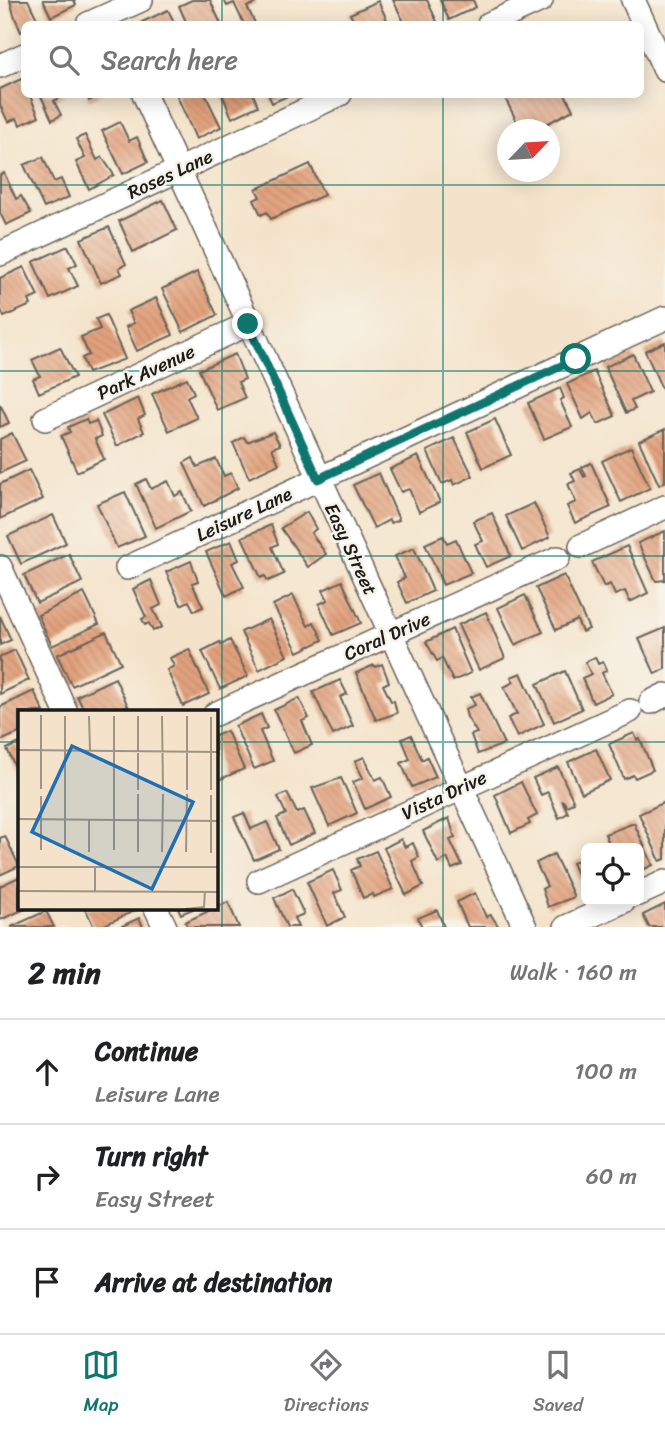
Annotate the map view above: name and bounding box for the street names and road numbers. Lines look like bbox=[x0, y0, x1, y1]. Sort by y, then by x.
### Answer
street label: Roses Lane bbox=[121, 140, 219, 208]
street label: Park Avenue bbox=[91, 335, 201, 409]
street label: Leisure Lane bbox=[190, 477, 298, 551]
street label: Easy Street bbox=[315, 497, 387, 601]
street label: Coral Drive bbox=[338, 602, 436, 670]
street label: Vista Drive bbox=[396, 761, 492, 829]

